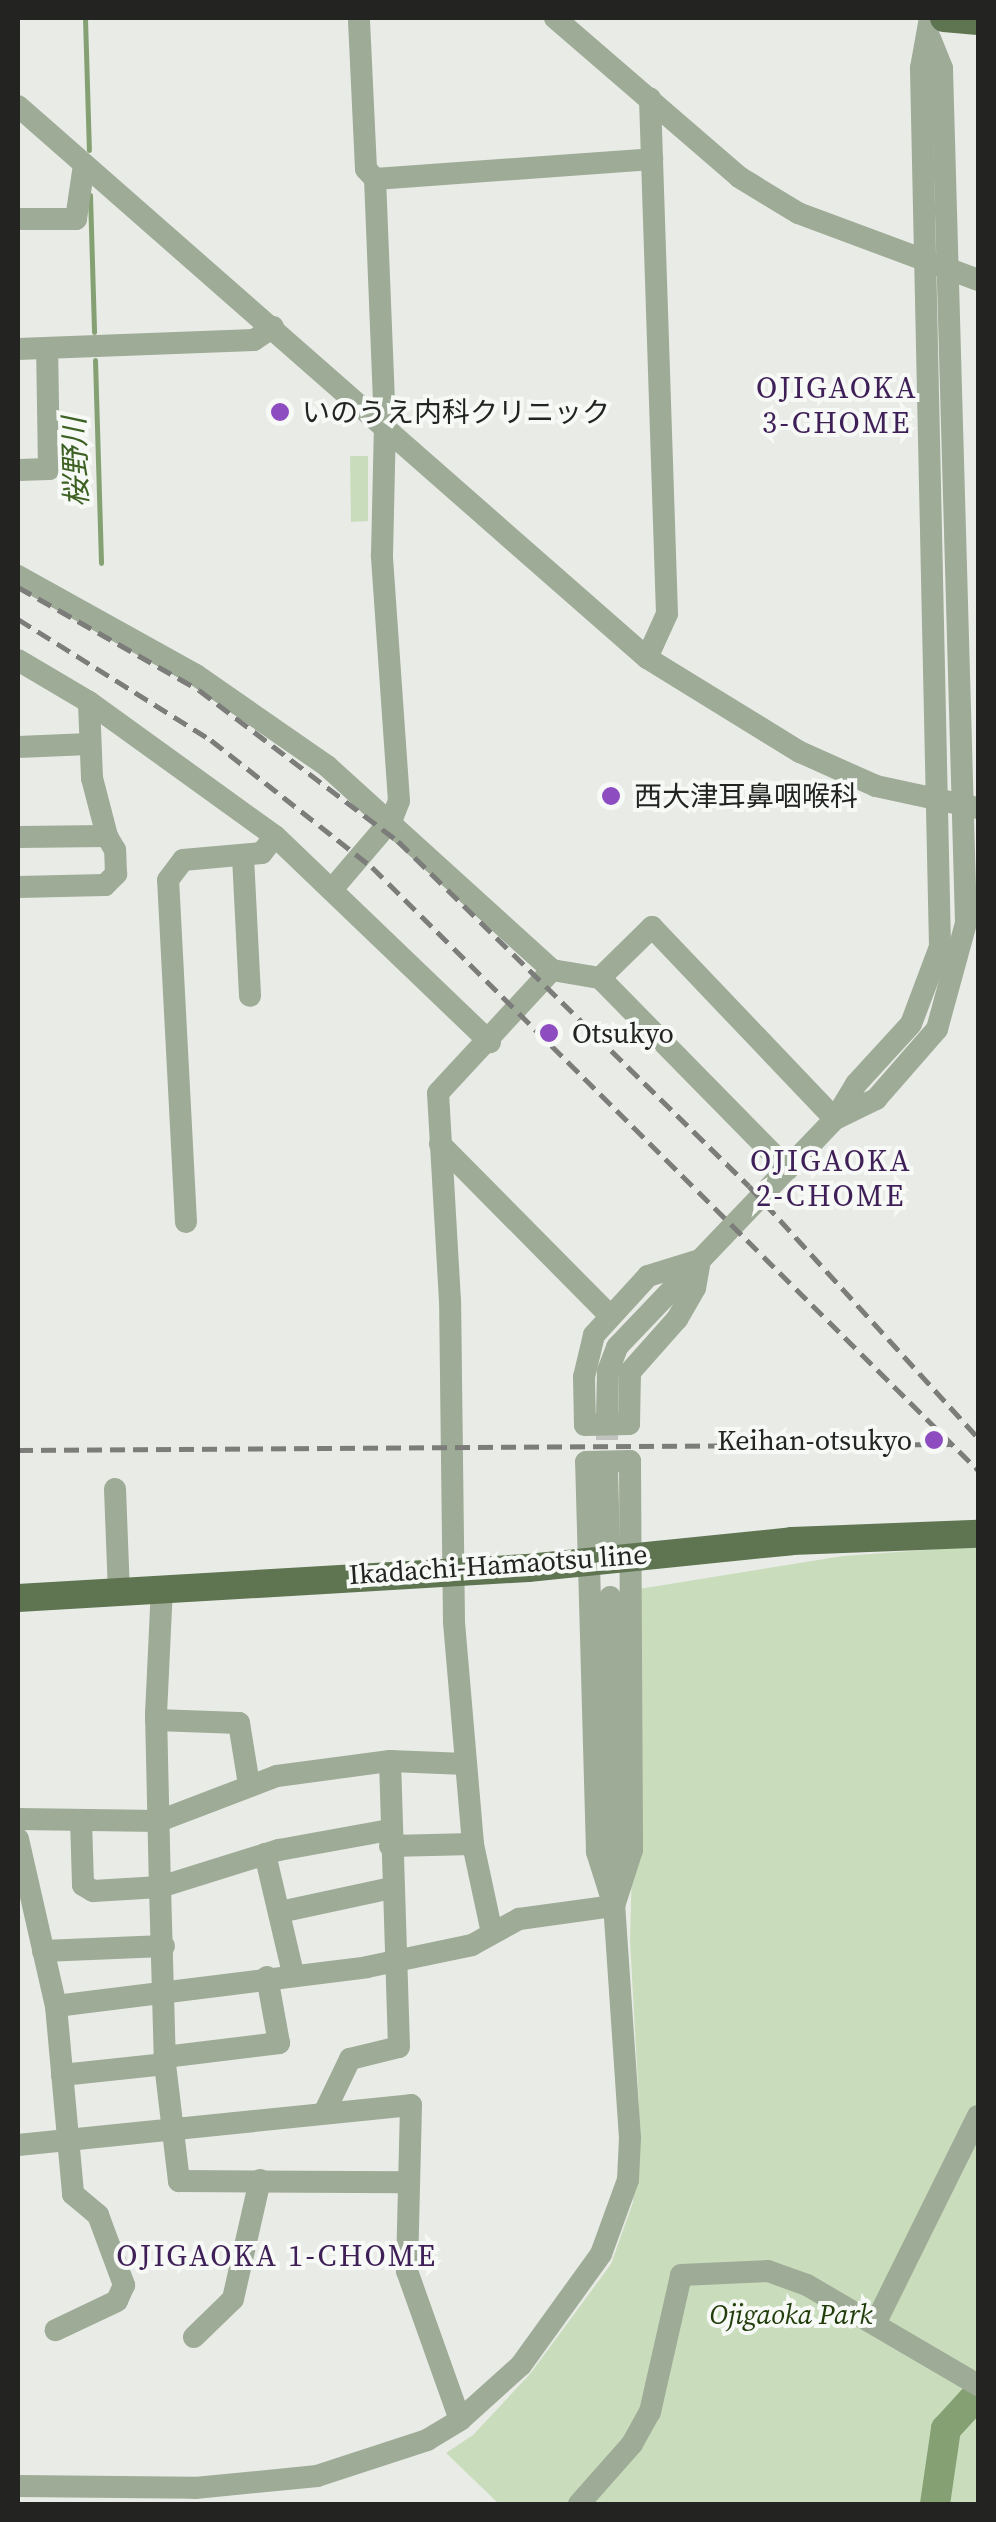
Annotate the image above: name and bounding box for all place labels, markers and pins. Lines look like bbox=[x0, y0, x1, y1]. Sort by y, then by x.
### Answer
place label: いのうえ内科クリニック bbox=[302, 395, 610, 429]
marker: いのうえ内科クリニック bbox=[267, 399, 293, 425]
place label: 西大津耳鼻咽喉科 bbox=[634, 779, 858, 813]
marker: 西大津耳鼻咽喉科 bbox=[598, 783, 624, 809]
place label: Otsukyo bbox=[572, 1016, 674, 1050]
marker: Otsukyo bbox=[536, 1020, 562, 1046]
place label: Keihan-otsukyo bbox=[717, 1423, 912, 1457]
marker: Keihan-otsukyo bbox=[921, 1427, 947, 1453]

